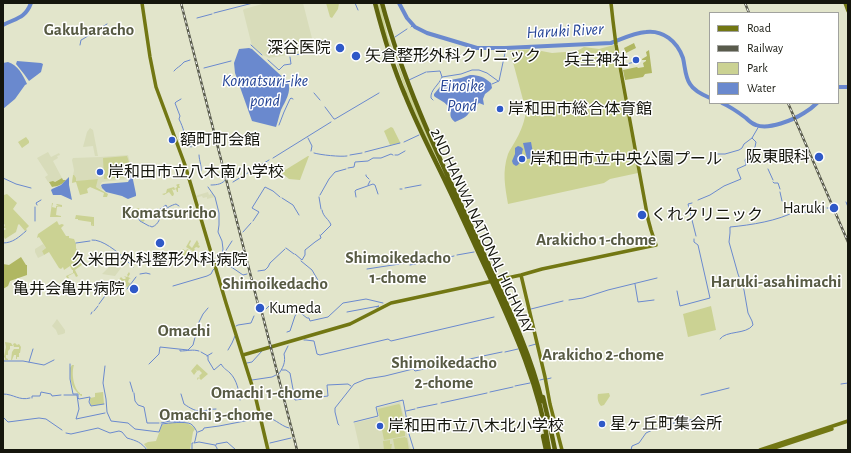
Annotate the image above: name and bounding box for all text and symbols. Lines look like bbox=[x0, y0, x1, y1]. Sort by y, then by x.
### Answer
legend bbox=[709, 12, 839, 104]
water label: Haruki River bbox=[526, 19, 604, 43]
district label: Gakuharacho bbox=[44, 20, 134, 40]
text: Road bbox=[747, 22, 771, 34]
place label: 深谷医院 bbox=[267, 38, 331, 58]
marker: 深谷医院 bbox=[334, 42, 346, 54]
text: Railway bbox=[747, 42, 783, 54]
place label: 矢倉整形外科クリニック bbox=[365, 46, 541, 66]
marker: 矢倉整形外科クリニック bbox=[350, 50, 362, 62]
place label: 兵主神社 bbox=[564, 50, 628, 70]
marker: 兵主神社 bbox=[631, 55, 641, 65]
text: Park bbox=[747, 62, 768, 74]
water label: Komatsuri-ike pond bbox=[222, 71, 308, 111]
water label: Einoike Pond bbox=[440, 76, 484, 116]
text: Water bbox=[747, 82, 776, 94]
place label: 岸和田市総合体育館 bbox=[508, 99, 652, 119]
marker: 岸和田市総合体育館 bbox=[495, 104, 505, 114]
street label: 2ND HANWA NATIONAL HIGHWAY bbox=[426, 125, 538, 337]
place label: 額町町会館 bbox=[180, 130, 260, 150]
marker: 額町町会館 bbox=[167, 135, 177, 145]
place label: 阪東眼科 bbox=[746, 147, 810, 167]
place label: 岸和田市立中央公園プール bbox=[530, 149, 722, 169]
marker: 阪東眼科 bbox=[813, 151, 825, 163]
marker: 岸和田市立中央公園プール bbox=[517, 154, 527, 164]
place label: 岸和田市立八木南小学校 bbox=[108, 162, 284, 182]
marker: 岸和田市立八木南小学校 bbox=[95, 167, 105, 177]
place label: Haruki bbox=[783, 198, 825, 218]
marker: Haruki bbox=[828, 202, 840, 214]
district label: Komatsuricho bbox=[121, 203, 217, 223]
place label: くれクリニック bbox=[651, 205, 763, 225]
marker: くれクリニック bbox=[636, 209, 648, 221]
district label: Arakicho 1-chome bbox=[536, 230, 656, 250]
marker: 久米田外科整形外科病院 bbox=[154, 237, 166, 249]
district label: Shimoikedacho 1-chome bbox=[345, 248, 451, 288]
place label: 久米田外科整形外科病院 bbox=[72, 250, 248, 270]
district label: Haruki-asahimachi bbox=[711, 272, 841, 292]
district label: Shimoikedacho bbox=[222, 274, 328, 294]
place label: 亀井会亀井病院 bbox=[13, 279, 125, 299]
marker: 亀井会亀井病院 bbox=[128, 283, 140, 295]
place label: Kumeda bbox=[269, 298, 321, 318]
marker: Kumeda bbox=[254, 302, 266, 314]
district label: Omachi bbox=[158, 321, 210, 341]
district label: Arakicho 2-chome bbox=[542, 345, 664, 365]
district label: Shimoikedacho 2-chome bbox=[391, 353, 497, 393]
district label: Omachi 1-chome bbox=[211, 383, 323, 403]
district label: Omachi 3-chome bbox=[159, 405, 273, 425]
place label: 星ヶ丘町集会所 bbox=[610, 414, 722, 434]
place label: 岸和田市立八木北小学校 bbox=[388, 416, 564, 436]
marker: 星ヶ丘町集会所 bbox=[597, 419, 607, 429]
marker: 岸和田市立八木北小学校 bbox=[375, 421, 385, 431]

